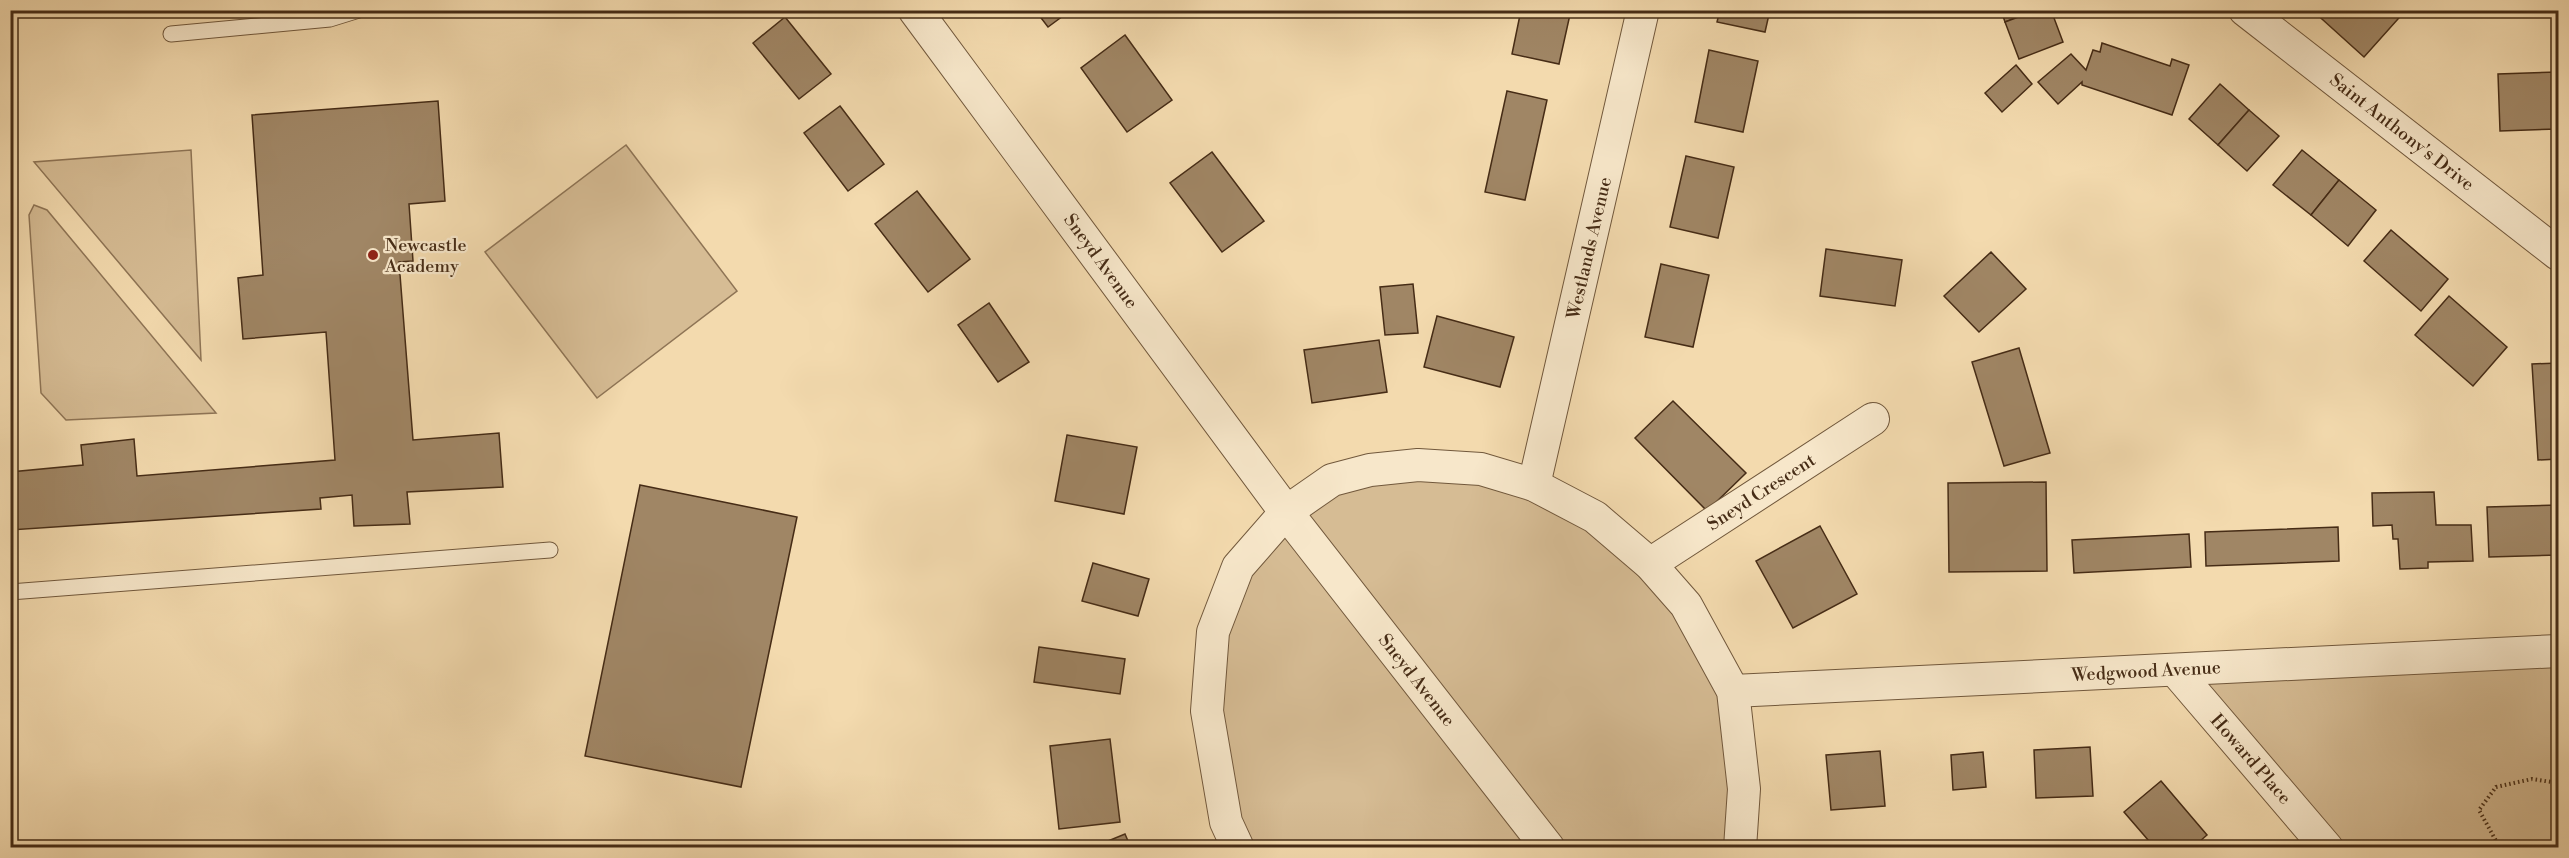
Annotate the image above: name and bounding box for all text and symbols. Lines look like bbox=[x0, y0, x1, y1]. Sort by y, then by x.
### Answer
street label: Saint Anthony's Drive bbox=[2325, 69, 2479, 196]
street label: Westlands Avenue bbox=[1562, 175, 1617, 322]
street label: Sneyd Avenue bbox=[1058, 209, 1143, 313]
place label: Newcastle Academy bbox=[384, 234, 467, 278]
marker: Newcastle Academy bbox=[366, 248, 380, 262]
street label: Sneyd Crescent bbox=[1703, 448, 1820, 536]
street label: Sneyd Avenue bbox=[1373, 629, 1460, 731]
street label: Wedgwood Avenue bbox=[2070, 656, 2221, 687]
street label: Howard Place bbox=[2205, 709, 2296, 809]

